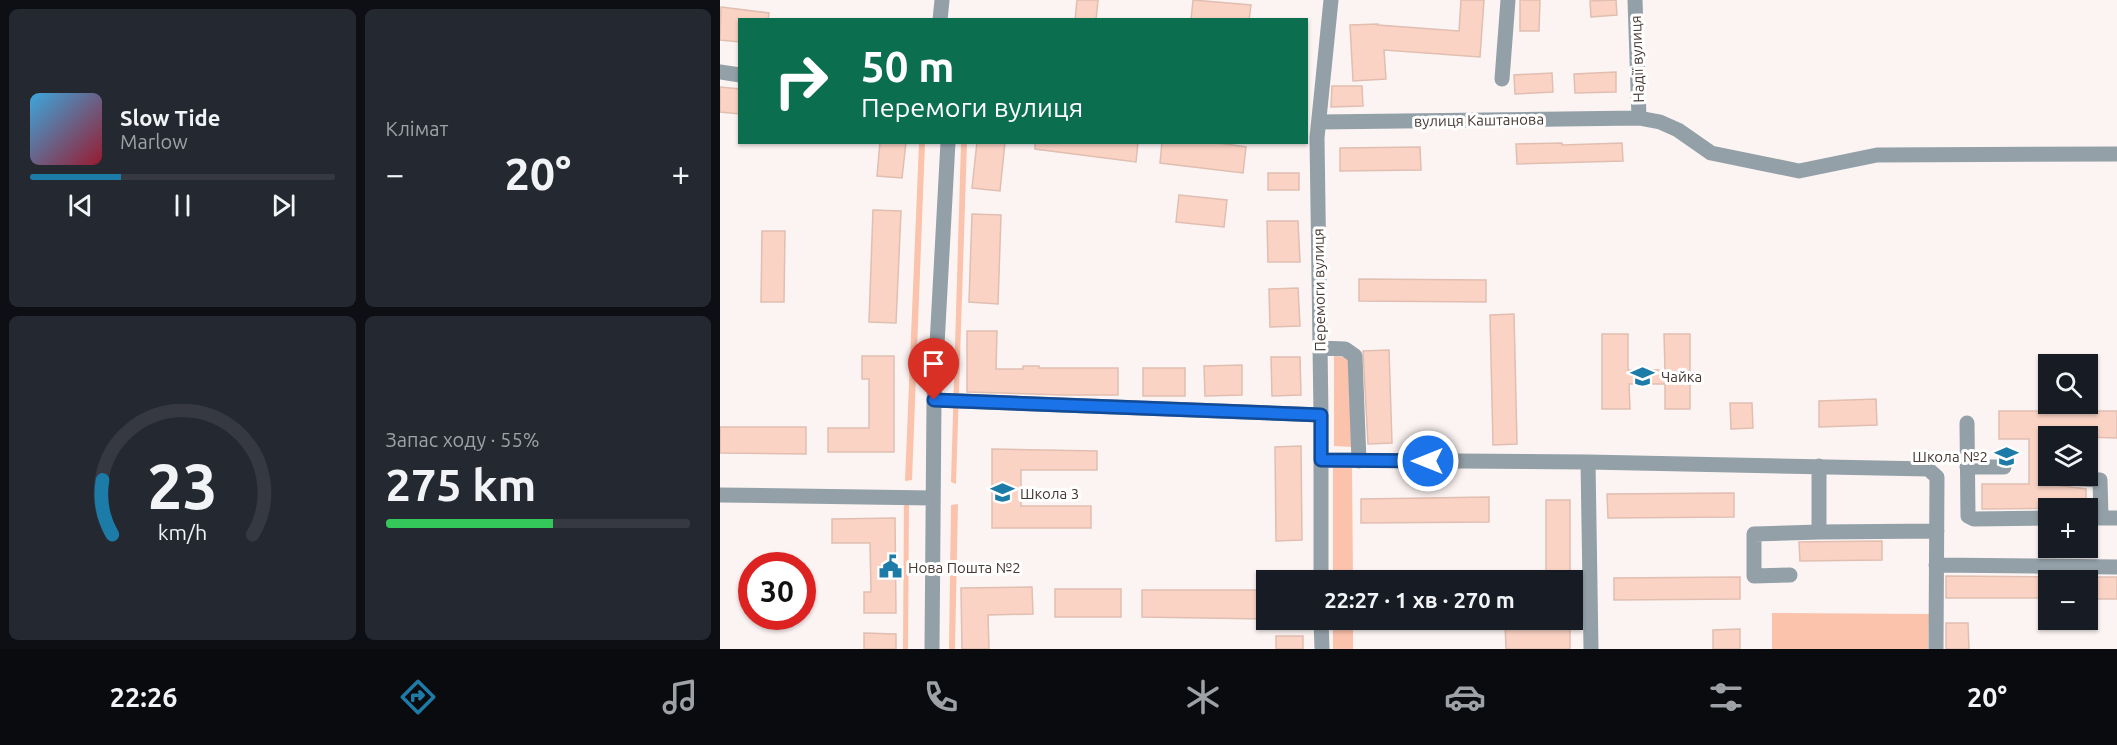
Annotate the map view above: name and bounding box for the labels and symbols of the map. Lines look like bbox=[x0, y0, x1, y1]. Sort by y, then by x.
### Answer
street label: Надії вулиця bbox=[1627, 15, 1647, 103]
street label: вулиця Каштанова bbox=[1414, 110, 1544, 130]
street label: Перемоги вулиця bbox=[1309, 228, 1329, 352]
pin bbox=[908, 338, 959, 400]
school or university icon: Чайка bbox=[1630, 363, 1656, 389]
place label: Чайка bbox=[1661, 368, 1702, 385]
position arrow bbox=[1396, 429, 1460, 493]
school or university icon: Школа №2 bbox=[1993, 443, 2019, 469]
place label: Школа №2 bbox=[1912, 448, 1988, 465]
school or university icon: Школа 3 bbox=[989, 480, 1015, 506]
place label: Школа 3 bbox=[1020, 485, 1079, 502]
speed limit sign: 30 bbox=[738, 552, 816, 630]
public building icon: Нова Пошта №2 bbox=[877, 554, 903, 580]
place label: Нова Пошта №2 bbox=[908, 559, 1021, 576]

